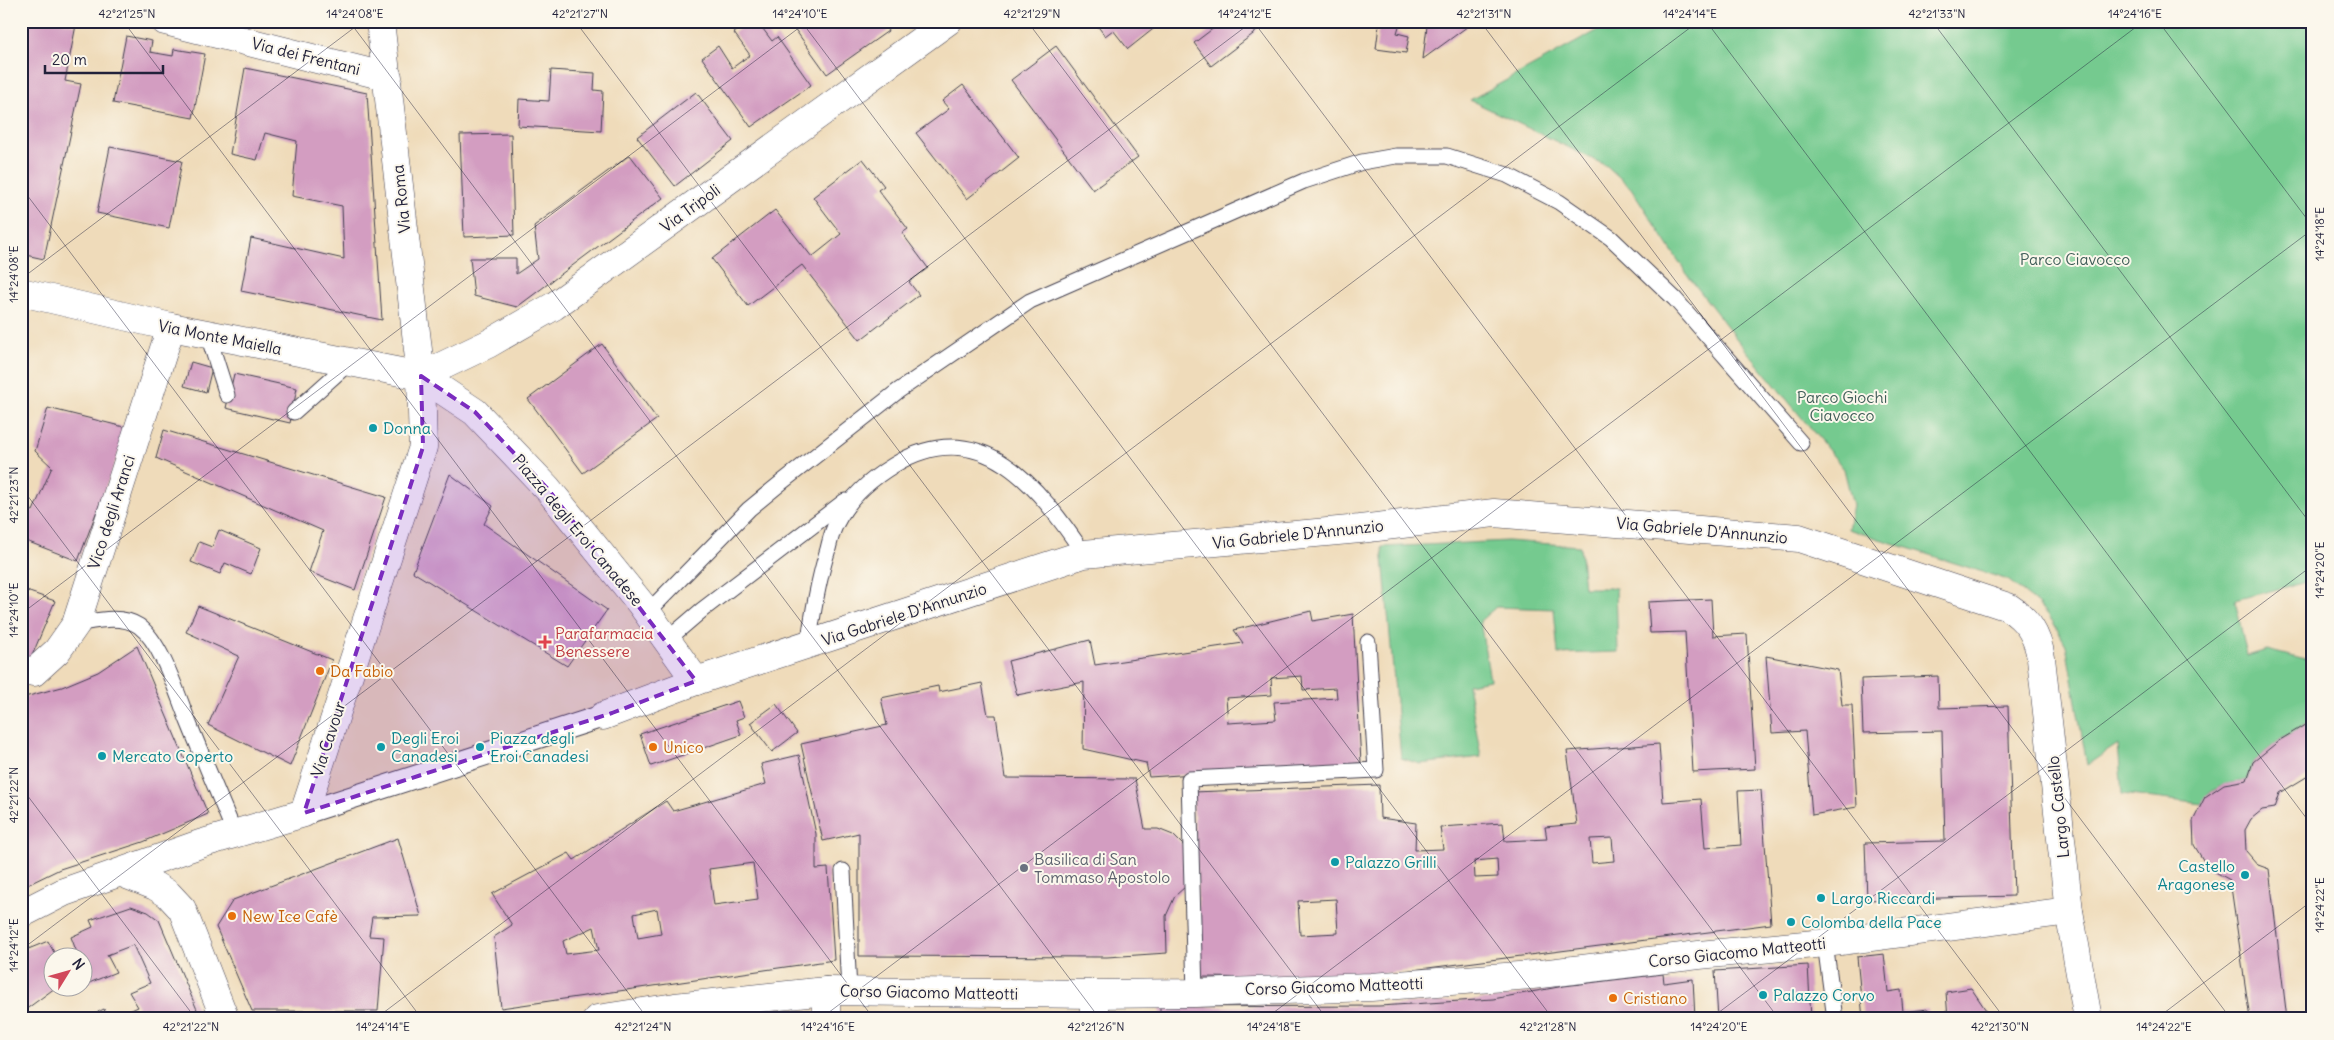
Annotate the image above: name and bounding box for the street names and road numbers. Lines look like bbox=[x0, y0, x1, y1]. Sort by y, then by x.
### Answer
street label: Via dei Frentani bbox=[250, 33, 362, 79]
street label: Via Roma bbox=[387, 164, 415, 234]
street label: Via Tripoli bbox=[656, 180, 724, 236]
street label: Via Monte Maiella bbox=[156, 315, 284, 359]
street label: Piazza degli Eroi Canadese bbox=[509, 450, 647, 610]
street label: Vico degli Aranci bbox=[83, 452, 139, 572]
street label: Via Gabriele D'Annunzio bbox=[1615, 513, 1789, 547]
street label: Via Gabriele D'Annunzio bbox=[1211, 515, 1385, 553]
street label: Via Gabriele D'Annunzio bbox=[819, 578, 989, 650]
street label: Via Cavour bbox=[306, 698, 350, 780]
street label: Largo Castello bbox=[2043, 755, 2073, 859]
street label: Corso Giacomo Matteotti bbox=[1647, 933, 1827, 971]
street label: Corso Giacomo Matteotti bbox=[1244, 973, 1424, 999]
street label: Corso Giacomo Matteotti bbox=[840, 980, 1018, 1004]

